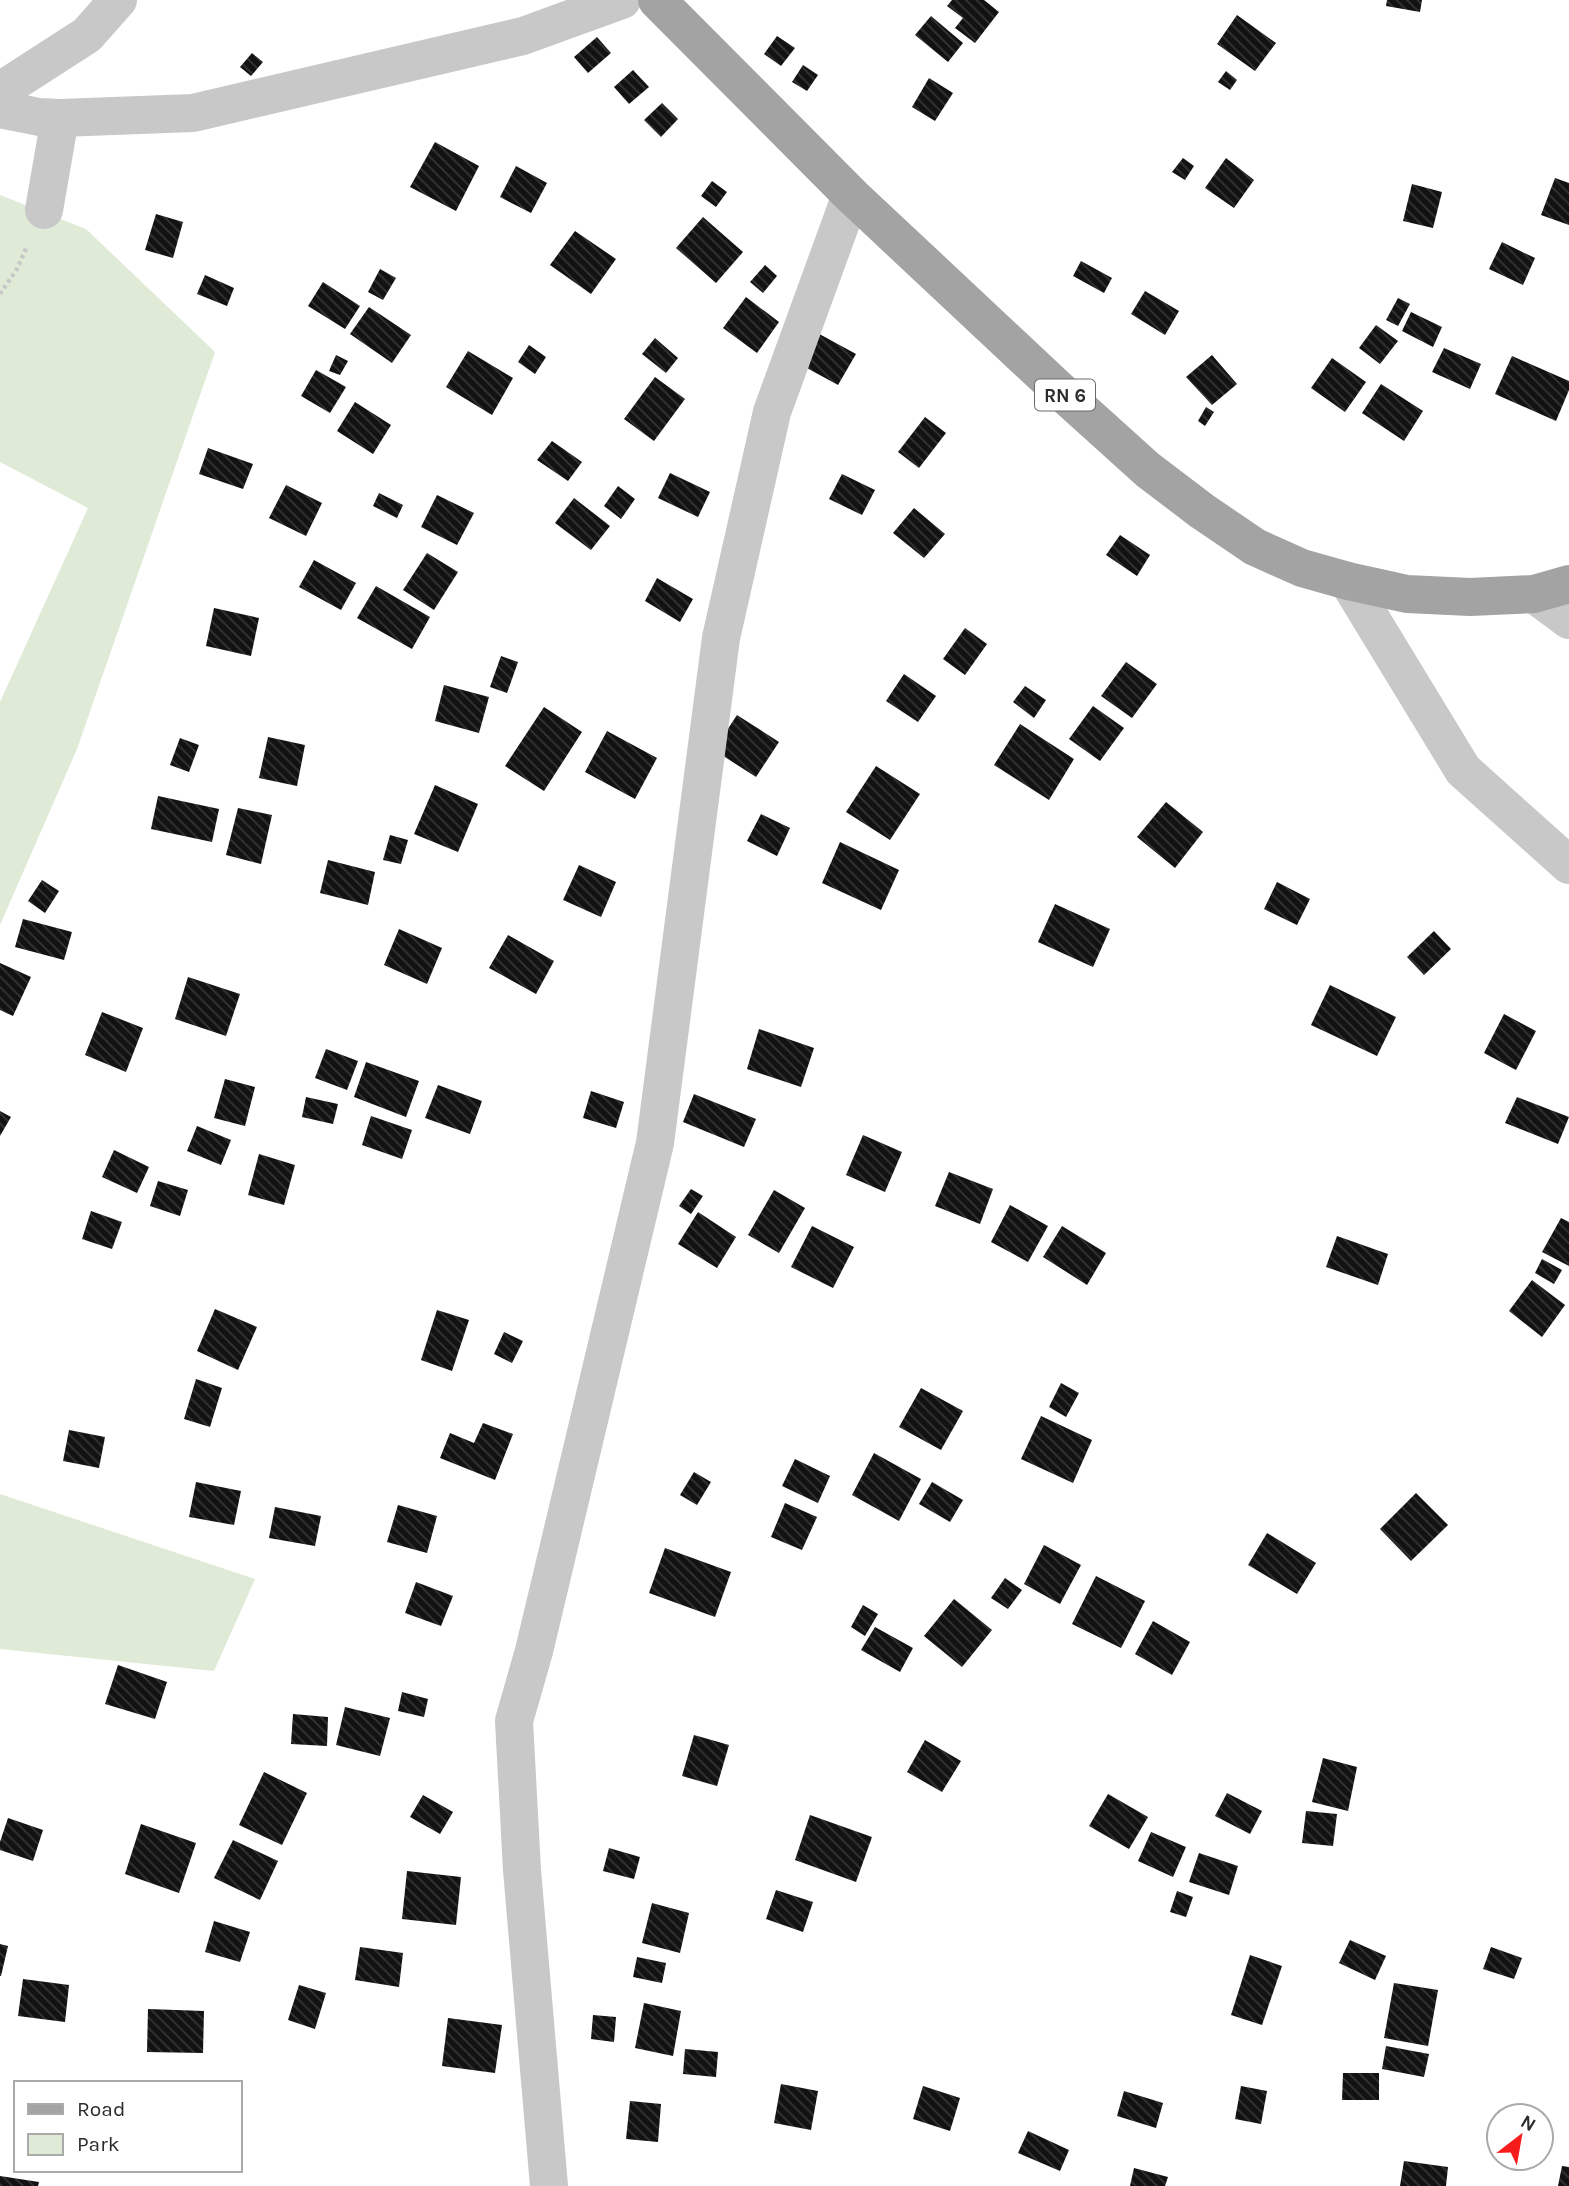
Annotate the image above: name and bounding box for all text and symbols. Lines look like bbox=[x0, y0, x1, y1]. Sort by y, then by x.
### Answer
road number: RN 6 bbox=[1035, 380, 1095, 410]
legend bbox=[14, 2081, 242, 2172]
text: Road bbox=[77, 2097, 125, 2121]
north arrow bbox=[1485, 2102, 1555, 2172]
text: N bbox=[1517, 2110, 1540, 2136]
text: Park bbox=[77, 2132, 120, 2156]

